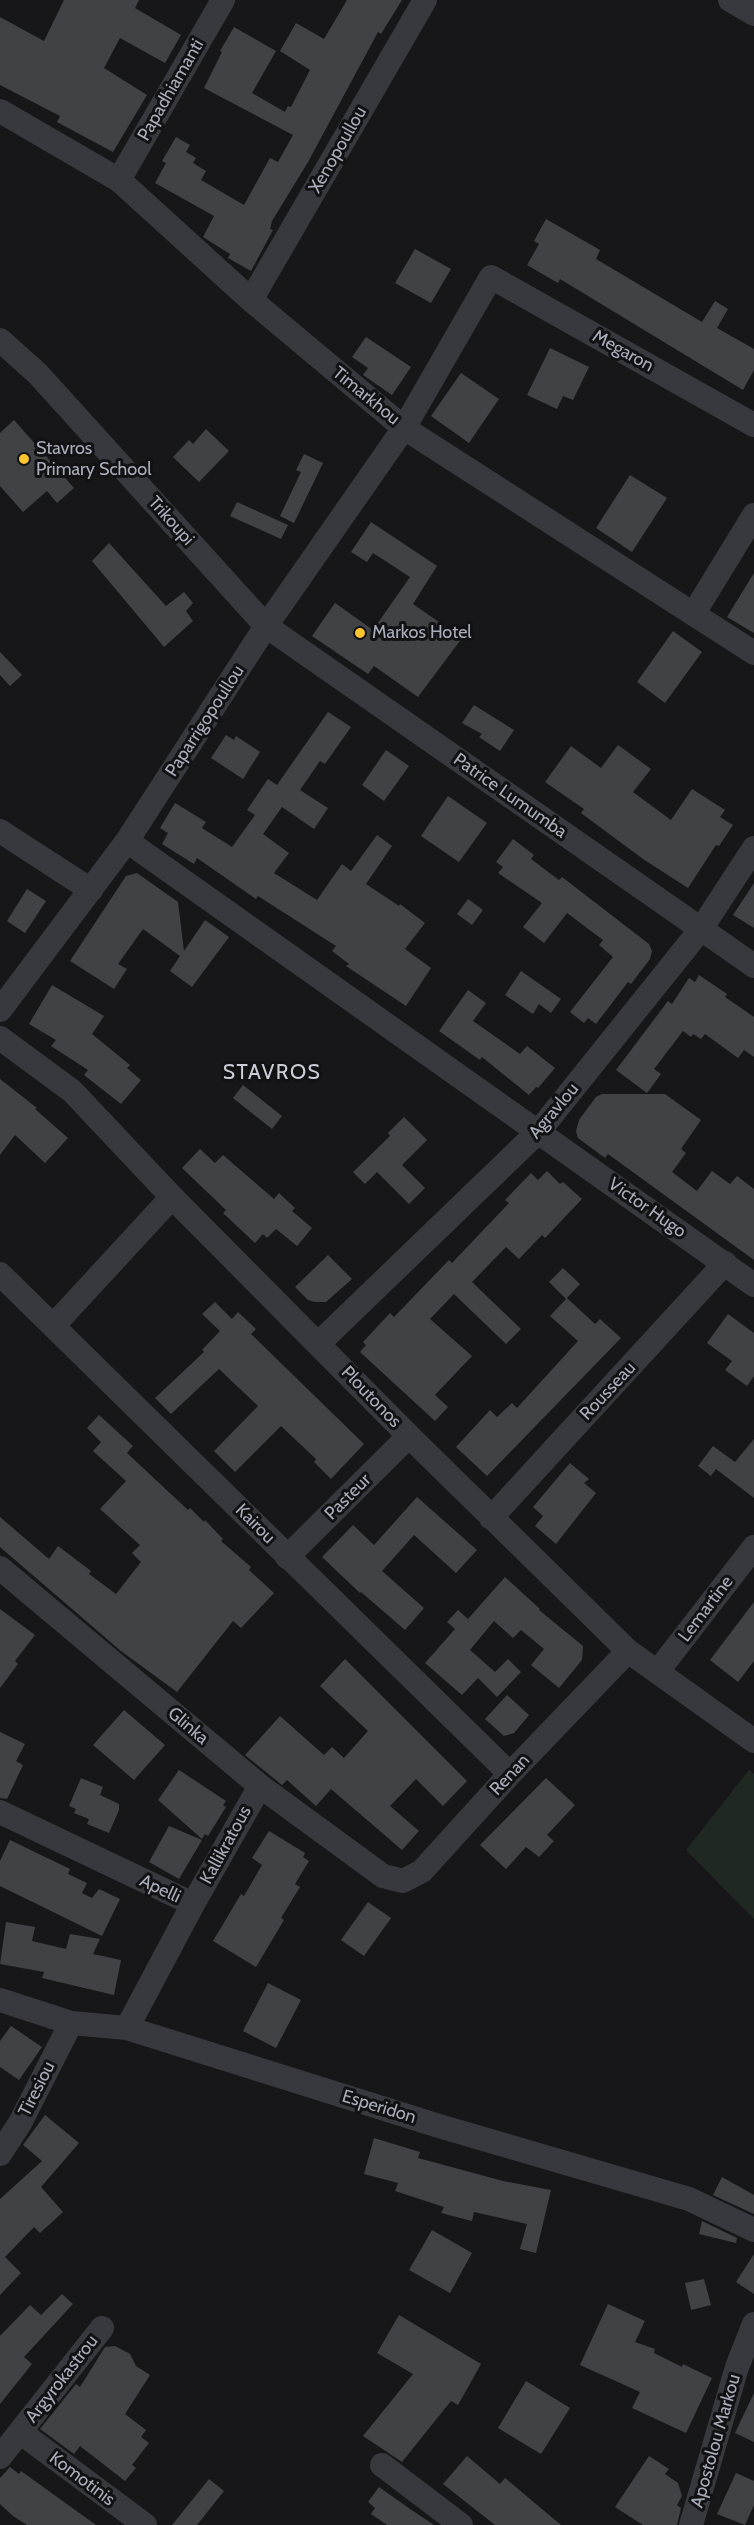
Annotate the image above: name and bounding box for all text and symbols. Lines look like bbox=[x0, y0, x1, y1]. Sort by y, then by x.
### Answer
street label: Papadhiamanti bbox=[133, 35, 209, 145]
street label: Xenopoullou bbox=[305, 103, 371, 197]
street label: Megaron bbox=[589, 325, 657, 377]
street label: Timarkhou bbox=[328, 362, 404, 430]
place label: Stavros Primary School bbox=[36, 438, 151, 480]
marker: Stavros Primary School bbox=[17, 452, 31, 466]
street label: Trikoupi bbox=[143, 492, 199, 550]
place label: Markos Hotel bbox=[372, 622, 472, 644]
marker: Markos Hotel bbox=[353, 626, 367, 640]
street label: Paparrigopoullou bbox=[161, 661, 249, 781]
street label: Patrice Lumumba bbox=[449, 749, 571, 843]
district label: STAVROS bbox=[223, 1060, 321, 1086]
street label: Agravlou bbox=[524, 1079, 584, 1143]
street label: Victor Hugo bbox=[604, 1173, 690, 1243]
street label: Rousseau bbox=[576, 1357, 640, 1425]
street label: Ploutonos bbox=[336, 1362, 406, 1432]
street label: Pasteur bbox=[320, 1469, 376, 1525]
street label: Kairou bbox=[231, 1500, 279, 1548]
street label: Lemartine bbox=[674, 1572, 738, 1646]
street label: Glinka bbox=[163, 1703, 213, 1749]
street label: Renan bbox=[486, 1750, 534, 1800]
street label: Kallikratous bbox=[196, 1802, 256, 1888]
street label: Apelli bbox=[136, 1870, 184, 1908]
street label: Tiresiou bbox=[14, 2058, 60, 2120]
street label: Esperidon bbox=[339, 2086, 419, 2128]
street label: Argyrokastrou bbox=[21, 2331, 103, 2427]
street label: Apostolou Markou bbox=[687, 2372, 745, 2510]
street label: Komotinis bbox=[45, 2447, 119, 2511]

